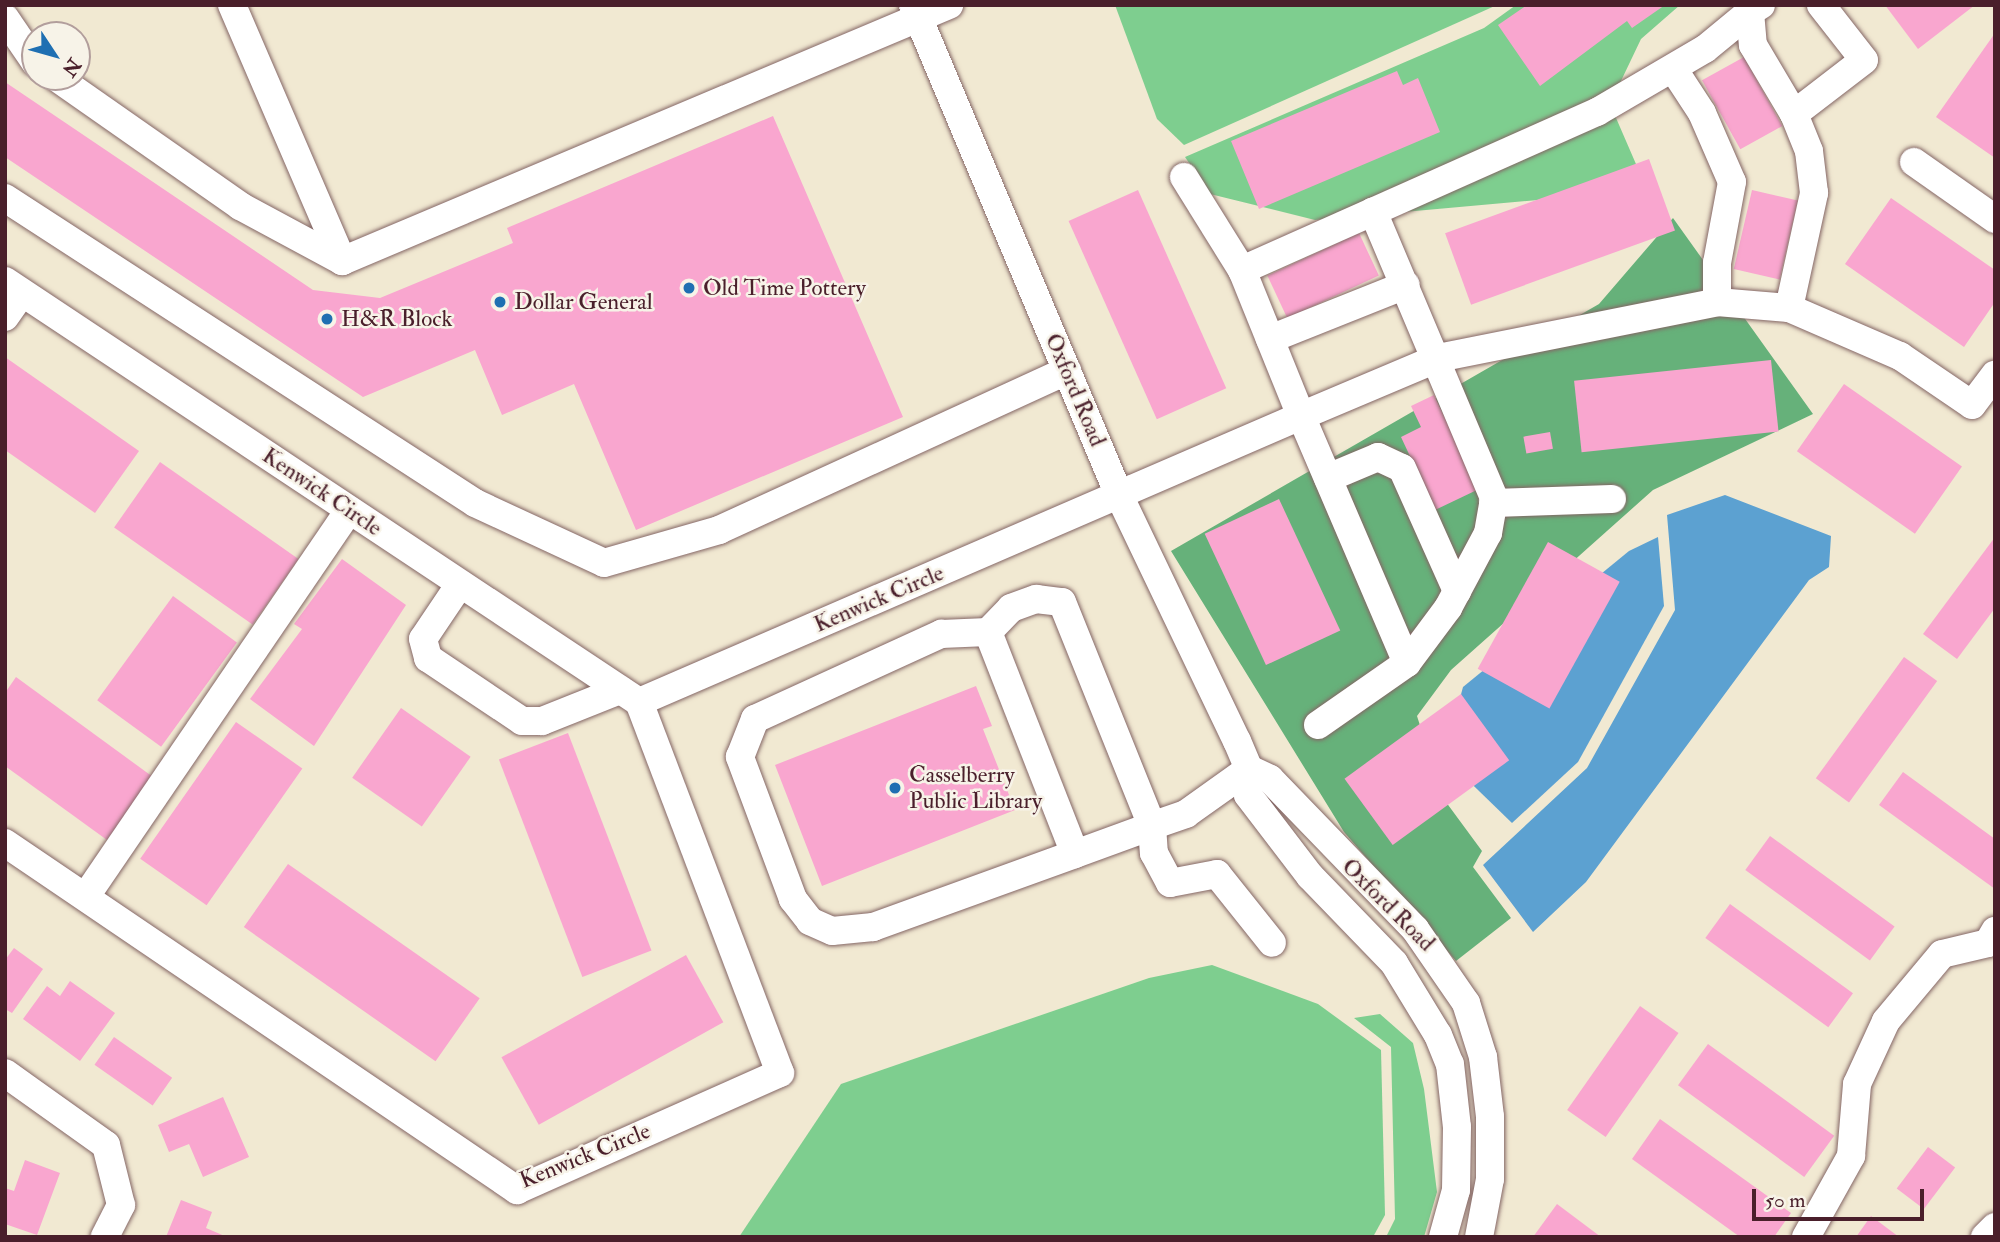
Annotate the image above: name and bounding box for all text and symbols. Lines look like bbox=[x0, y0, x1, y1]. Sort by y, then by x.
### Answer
north arrow bbox=[21, 21, 91, 91]
text: N bbox=[57, 53, 86, 81]
place label: Old Time Pottery bbox=[703, 274, 866, 302]
marker: Old Time Pottery bbox=[681, 280, 697, 296]
place label: Dollar General bbox=[514, 288, 653, 316]
marker: Dollar General bbox=[492, 294, 508, 310]
place label: H&R Block bbox=[341, 305, 453, 333]
marker: H&R Block bbox=[319, 311, 335, 327]
street label: Oxford Road bbox=[1039, 329, 1111, 451]
street label: Kenwick Circle bbox=[257, 442, 387, 542]
street label: Kenwick Circle bbox=[810, 559, 948, 639]
place label: Casselberry Public Library bbox=[909, 761, 1042, 815]
marker: Casselberry Public Library bbox=[887, 780, 903, 796]
street label: Oxford Road bbox=[1336, 853, 1440, 957]
street label: Kenwick Circle bbox=[516, 1117, 654, 1195]
scale bar bbox=[1755, 1176, 1926, 1220]
text: 50 m bbox=[1765, 1187, 1806, 1214]

